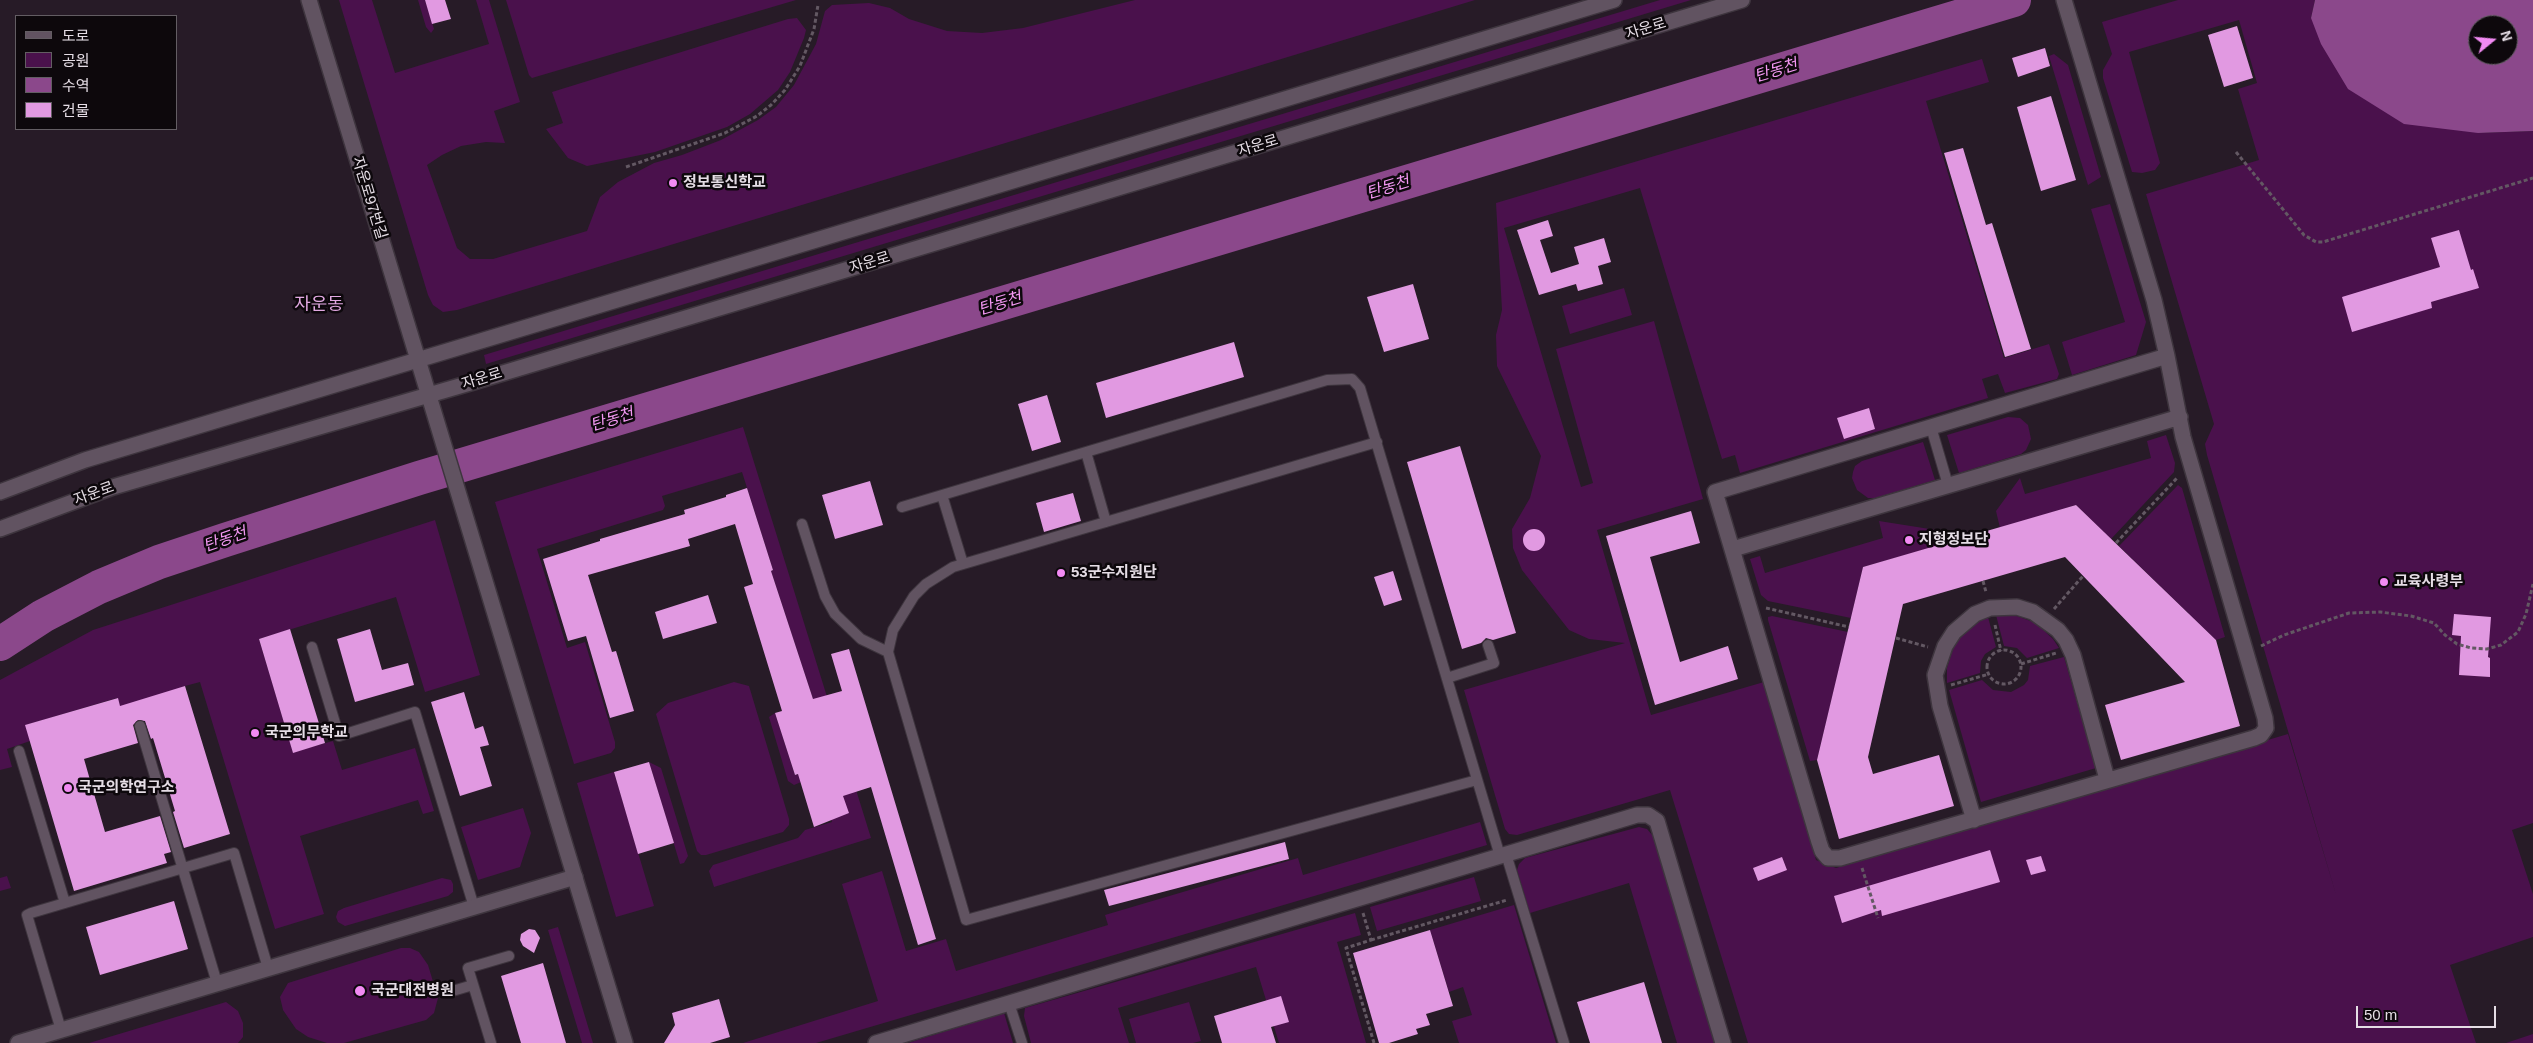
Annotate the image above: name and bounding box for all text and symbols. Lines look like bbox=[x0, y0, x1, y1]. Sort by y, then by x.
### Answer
street label: 자운로 bbox=[1624, 14, 1668, 44]
legend bbox=[15, 15, 178, 130]
north arrow bbox=[2468, 15, 2518, 65]
text: 도로 bbox=[62, 27, 90, 44]
text: N bbox=[2497, 29, 2516, 43]
text: 공원 bbox=[62, 52, 90, 69]
water label: 탄동천 bbox=[1752, 55, 1800, 87]
text: 수역 bbox=[62, 77, 90, 94]
text: 건물 bbox=[62, 102, 90, 119]
street label: 자운로 bbox=[1236, 131, 1280, 161]
street label: 자운로97번길 bbox=[348, 154, 390, 242]
water label: 탄동천 bbox=[1364, 172, 1412, 204]
place label: 정보통신학교 bbox=[683, 174, 766, 192]
marker: 정보통신학교 bbox=[667, 177, 679, 189]
street label: 자운로 bbox=[848, 248, 892, 278]
water label: 탄동천 bbox=[976, 288, 1024, 320]
district label: 자운동 bbox=[294, 294, 344, 316]
street label: 자운로 bbox=[460, 364, 504, 394]
water label: 탄동천 bbox=[588, 404, 636, 436]
street label: 자운로 bbox=[71, 478, 117, 510]
water label: 탄동천 bbox=[201, 524, 249, 556]
place label: 지형정보단 bbox=[1919, 531, 1988, 549]
marker: 지형정보단 bbox=[1903, 534, 1915, 546]
place label: 53군수지원단 bbox=[1071, 564, 1157, 582]
marker: 53군수지원단 bbox=[1055, 567, 1067, 579]
place label: 교육사령부 bbox=[2394, 573, 2463, 591]
marker: 교육사령부 bbox=[2378, 576, 2390, 588]
place label: 국군의무학교 bbox=[265, 724, 348, 742]
marker: 국군의무학교 bbox=[249, 727, 261, 739]
place label: 국군의학연구소 bbox=[78, 779, 175, 797]
marker: 국군의학연구소 bbox=[62, 782, 74, 794]
place label: 국군대전병원 bbox=[371, 982, 454, 1000]
marker: 국군대전병원 bbox=[353, 984, 367, 998]
scale bar bbox=[2358, 996, 2498, 1028]
text: 50 m bbox=[2364, 1006, 2397, 1023]

